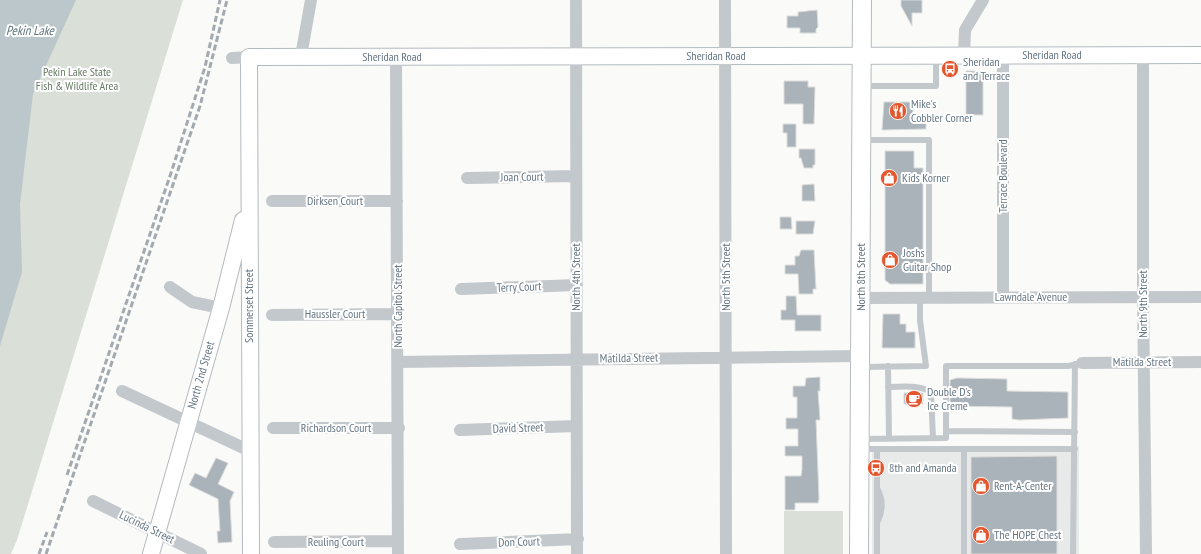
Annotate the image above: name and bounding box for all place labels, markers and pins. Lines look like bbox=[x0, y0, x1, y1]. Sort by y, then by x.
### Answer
place label: Sheridan and Terrace bbox=[963, 54, 1010, 83]
bus stop icon: Sheridan and Terrace bbox=[940, 59, 960, 79]
place label: Mike's Cobbler Corner bbox=[911, 96, 973, 125]
restaurant icon: Mike's Cobbler Corner bbox=[888, 101, 908, 121]
shop icon: Kids Korner bbox=[879, 168, 899, 188]
place label: Kids Korner bbox=[902, 170, 950, 185]
place label: Joshs Guitar Shop bbox=[902, 245, 951, 274]
shop icon: Joshs Guitar Shop bbox=[880, 250, 900, 270]
place label: Double D's Ice Creme bbox=[927, 384, 971, 413]
cafe icon: Double D's Ice Creme bbox=[904, 389, 924, 409]
bus stop icon: 8th and Amanda bbox=[866, 458, 886, 478]
place label: 8th and Amanda bbox=[889, 460, 957, 475]
shop icon: Rent-A-Center bbox=[971, 476, 991, 496]
place label: Rent-A-Center bbox=[994, 478, 1052, 493]
shop icon: The HOPE Chest bbox=[971, 525, 991, 545]
place label: The HOPE Chest bbox=[994, 527, 1062, 542]

